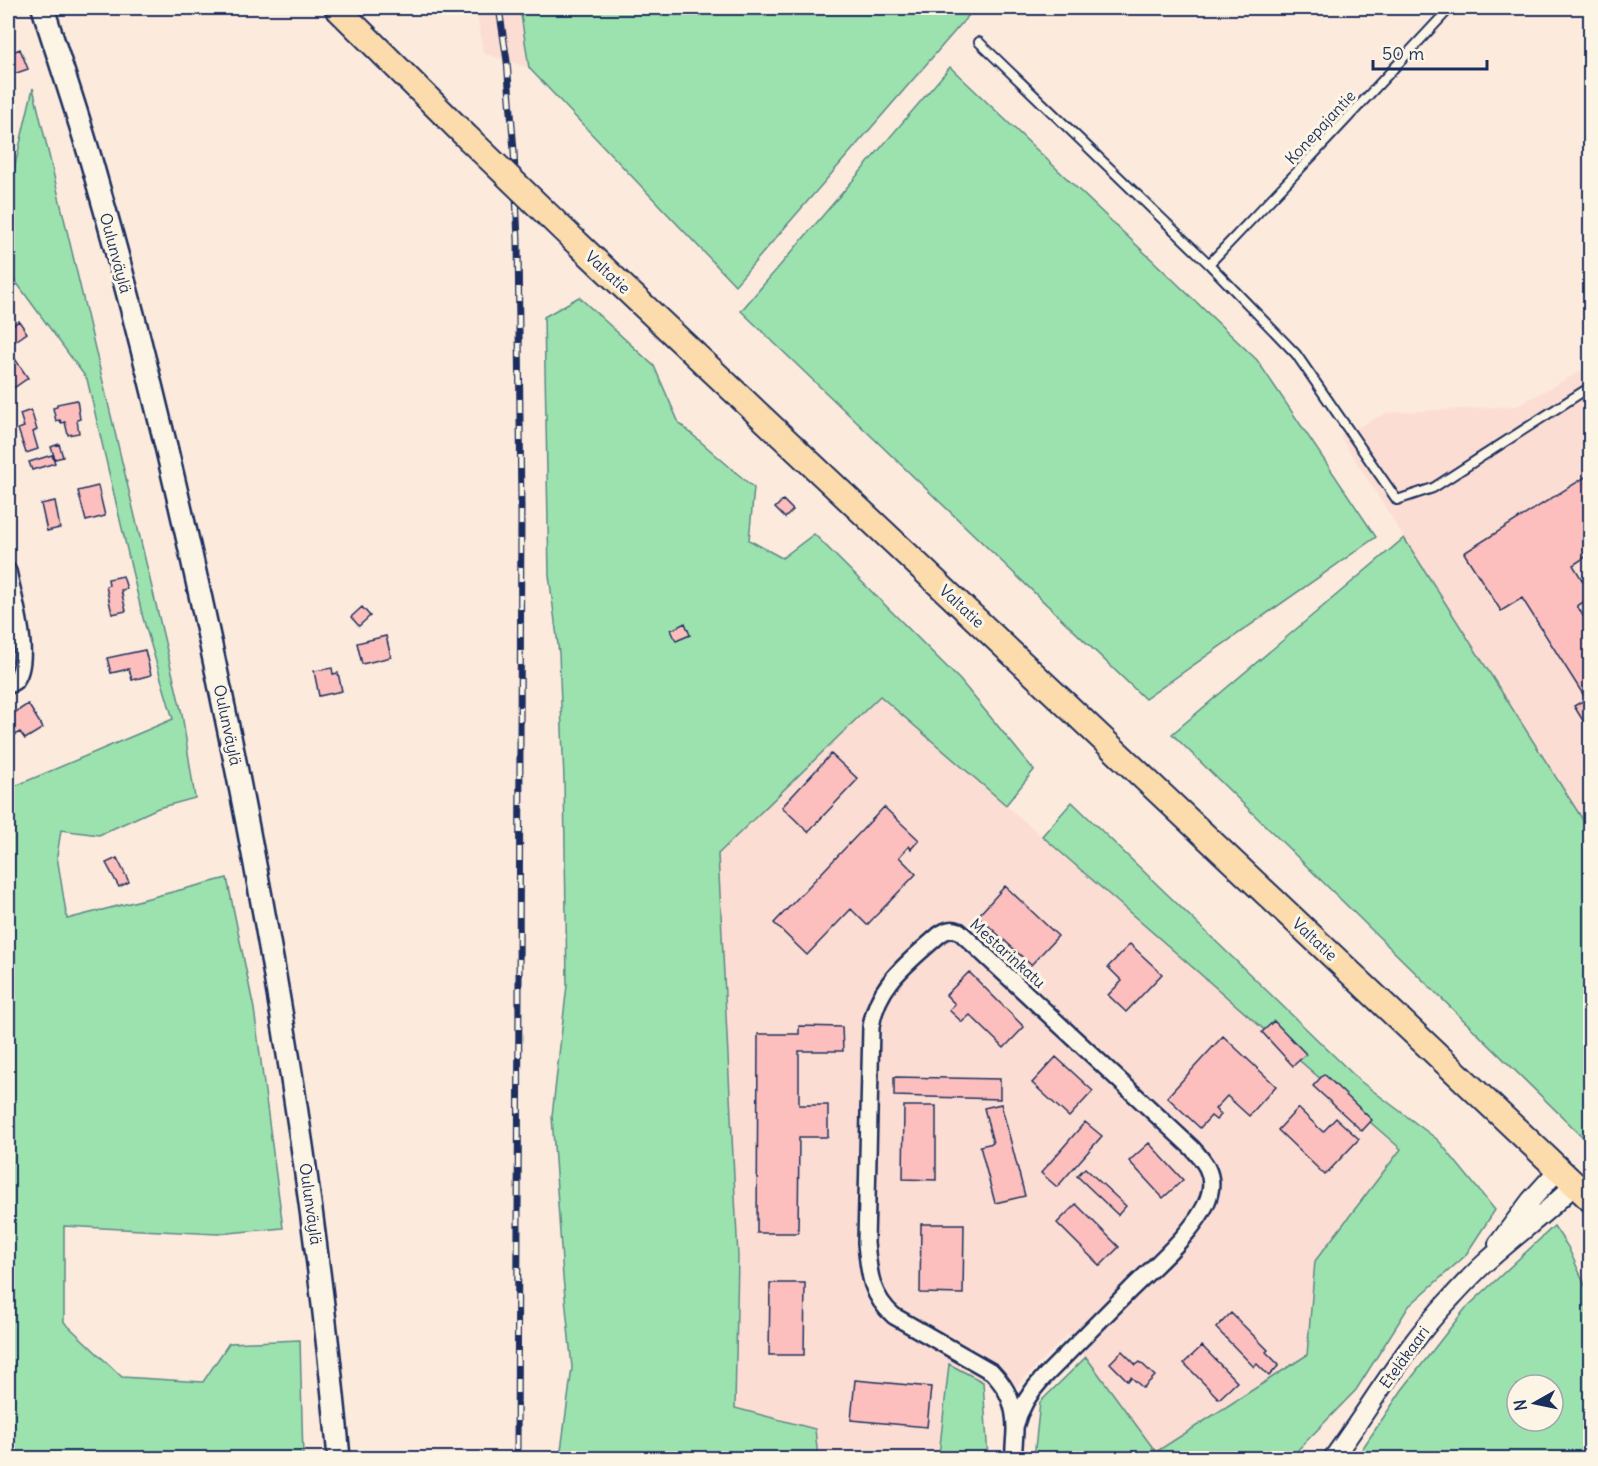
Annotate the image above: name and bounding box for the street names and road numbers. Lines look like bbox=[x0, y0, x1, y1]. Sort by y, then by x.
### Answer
street label: Konepajantie bbox=[1281, 86, 1359, 168]
street label: Oulunväylä bbox=[96, 211, 136, 295]
street label: Valtatie bbox=[581, 246, 635, 298]
street label: Valtatie bbox=[935, 580, 989, 632]
street label: Oulunväylä bbox=[210, 683, 246, 767]
street label: Valtatie bbox=[1288, 913, 1342, 965]
street label: Mestarinkatu bbox=[966, 914, 1050, 992]
street label: Oulunväylä bbox=[295, 1162, 327, 1246]
street label: Eteläkaari bbox=[1375, 1322, 1433, 1392]

